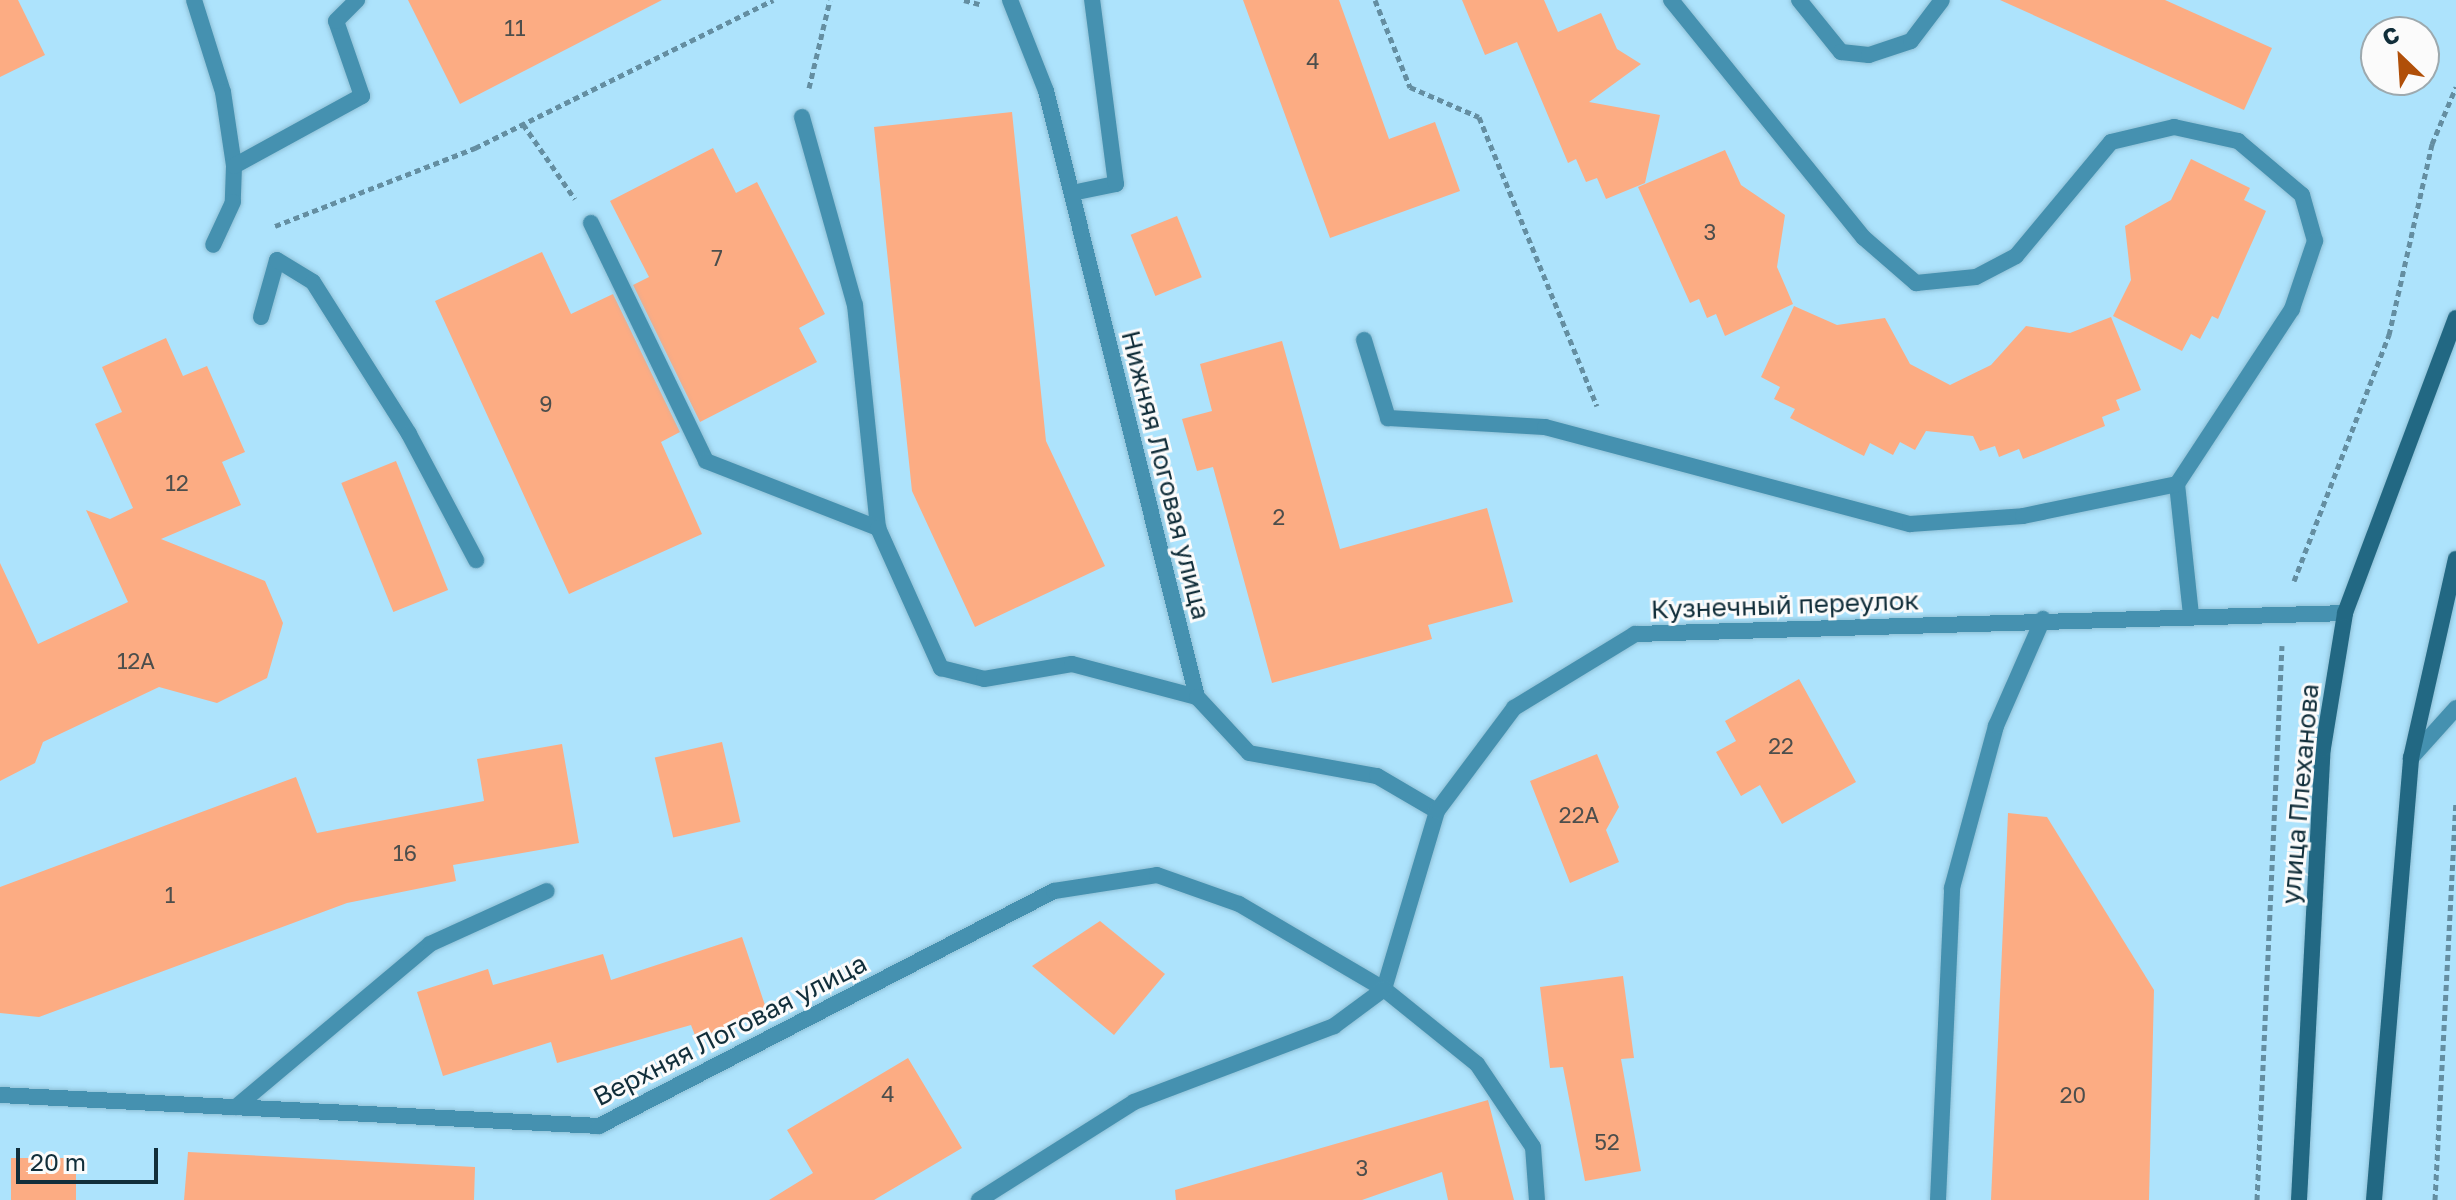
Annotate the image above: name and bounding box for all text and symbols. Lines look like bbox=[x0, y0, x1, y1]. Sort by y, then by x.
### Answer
house number: 11 bbox=[504, 15, 526, 41]
north arrow bbox=[2360, 16, 2440, 96]
text: С bbox=[2378, 20, 2403, 51]
house number: 4 bbox=[1306, 48, 1320, 74]
house number: 3 bbox=[1704, 219, 1716, 245]
house number: 7 bbox=[711, 245, 723, 271]
street label: Нижняя Логовая улица bbox=[1115, 327, 1217, 623]
house number: 9 bbox=[539, 391, 553, 417]
house number: 12 bbox=[165, 470, 189, 496]
house number: 2 bbox=[1273, 504, 1285, 530]
street label: Кузнечный переулок bbox=[1650, 585, 1920, 625]
house number: 12А bbox=[117, 648, 155, 674]
street label: улица Плеханова bbox=[2275, 682, 2325, 906]
house number: 22 bbox=[1768, 733, 1794, 759]
house number: 22А bbox=[1559, 802, 1599, 828]
house number: 16 bbox=[393, 840, 417, 866]
house number: 1 bbox=[165, 882, 175, 908]
street label: Верхняя Логовая улица bbox=[588, 947, 872, 1113]
house number: 4 bbox=[881, 1081, 895, 1107]
house number: 20 bbox=[2060, 1082, 2086, 1108]
house number: 52 bbox=[1594, 1129, 1620, 1155]
scale bar bbox=[20, 1132, 162, 1182]
text: 20 m bbox=[30, 1147, 86, 1176]
house number: 3 bbox=[1356, 1155, 1368, 1181]

